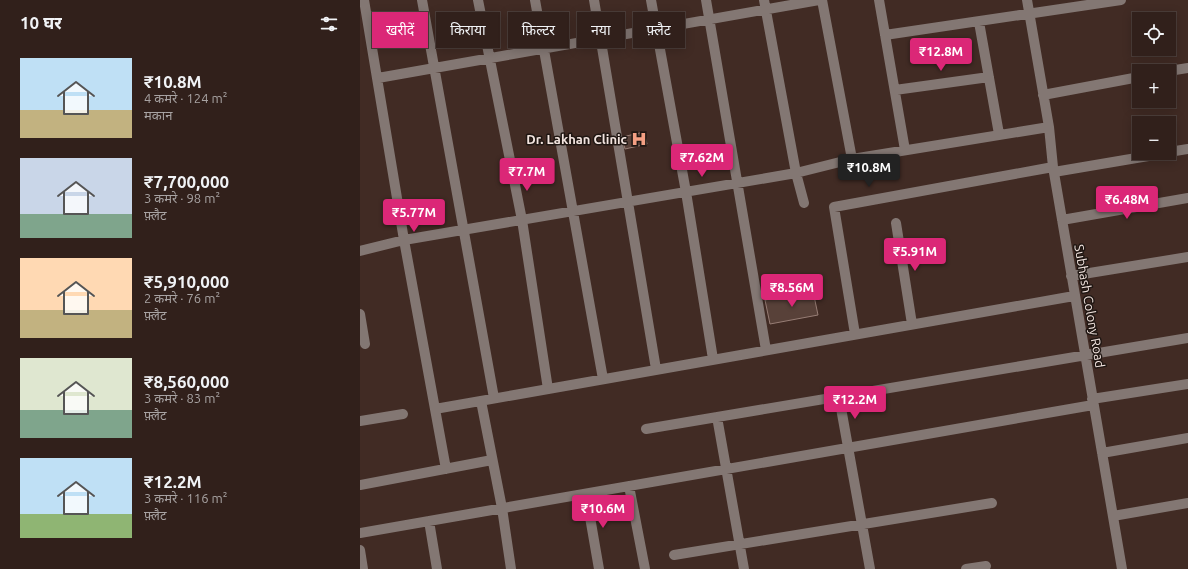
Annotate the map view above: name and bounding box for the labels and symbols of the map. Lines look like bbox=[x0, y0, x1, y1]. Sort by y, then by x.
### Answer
pin: ₹12.8M bbox=[908, 38, 974, 72]
hospital icon: Dr. Lakhan Clinic bbox=[630, 130, 648, 148]
place label: Dr. Lakhan Clinic bbox=[526, 132, 628, 146]
pin: ₹7.62M bbox=[669, 144, 735, 178]
pin: ₹10.8M bbox=[836, 154, 902, 188]
pin: ₹7.7M bbox=[499, 158, 555, 192]
pin: ₹6.48M bbox=[1094, 186, 1160, 220]
pin: ₹5.77M bbox=[381, 199, 447, 233]
pin: ₹5.91M bbox=[882, 238, 948, 272]
street label: Subhash Colony Road bbox=[1072, 243, 1108, 369]
pin: ₹8.56M bbox=[759, 274, 825, 308]
pin: ₹12.2M bbox=[822, 386, 888, 420]
pin: ₹10.6M bbox=[570, 495, 636, 529]

